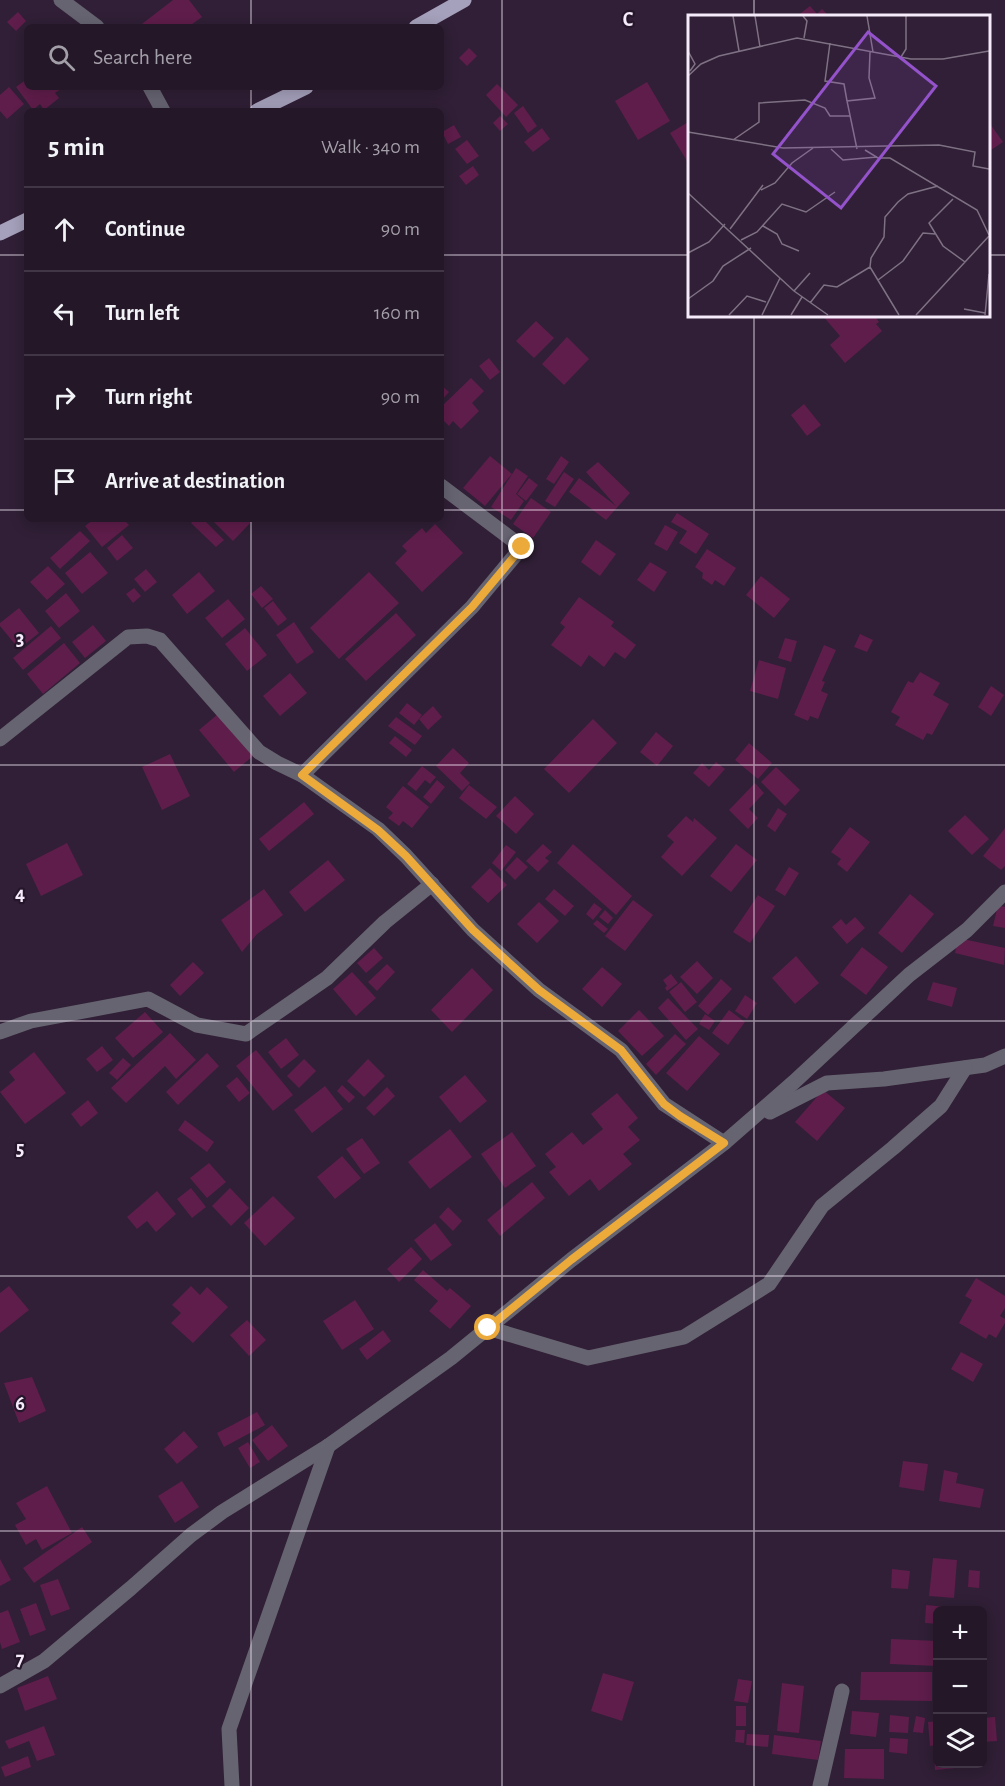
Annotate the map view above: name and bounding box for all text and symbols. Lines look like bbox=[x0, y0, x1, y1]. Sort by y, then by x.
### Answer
text: C bbox=[623, 10, 634, 30]
inset map bbox=[688, 15, 990, 316]
search box bbox=[24, 24, 444, 90]
icon: search bbox=[45, 41, 78, 74]
text: Search here bbox=[93, 46, 192, 68]
text: 5 min bbox=[48, 134, 105, 160]
text: Walk · 340 m bbox=[321, 137, 420, 157]
icon: ahead bbox=[48, 213, 81, 246]
text: Continue bbox=[105, 218, 185, 240]
text: 90 m bbox=[381, 219, 420, 239]
icon: left bbox=[48, 297, 81, 330]
text: Turn left bbox=[105, 302, 179, 324]
text: 160 m bbox=[374, 303, 420, 323]
icon: right bbox=[48, 381, 81, 414]
text: Turn right bbox=[105, 386, 192, 408]
text: 90 m bbox=[381, 387, 420, 407]
icon: arrive bbox=[48, 465, 81, 498]
text: Arrive at destination bbox=[105, 470, 285, 492]
route end bbox=[508, 533, 534, 559]
text: 3 bbox=[16, 629, 24, 649]
text: 4 bbox=[15, 884, 25, 904]
text: 5 bbox=[16, 1139, 24, 1159]
route start bbox=[474, 1314, 500, 1340]
text: 6 bbox=[15, 1394, 25, 1414]
map controls bbox=[933, 1606, 987, 1768]
button: + bbox=[933, 1606, 987, 1660]
text: 7 bbox=[16, 1649, 25, 1669]
button: − bbox=[933, 1660, 987, 1714]
button: layers bbox=[933, 1714, 987, 1768]

